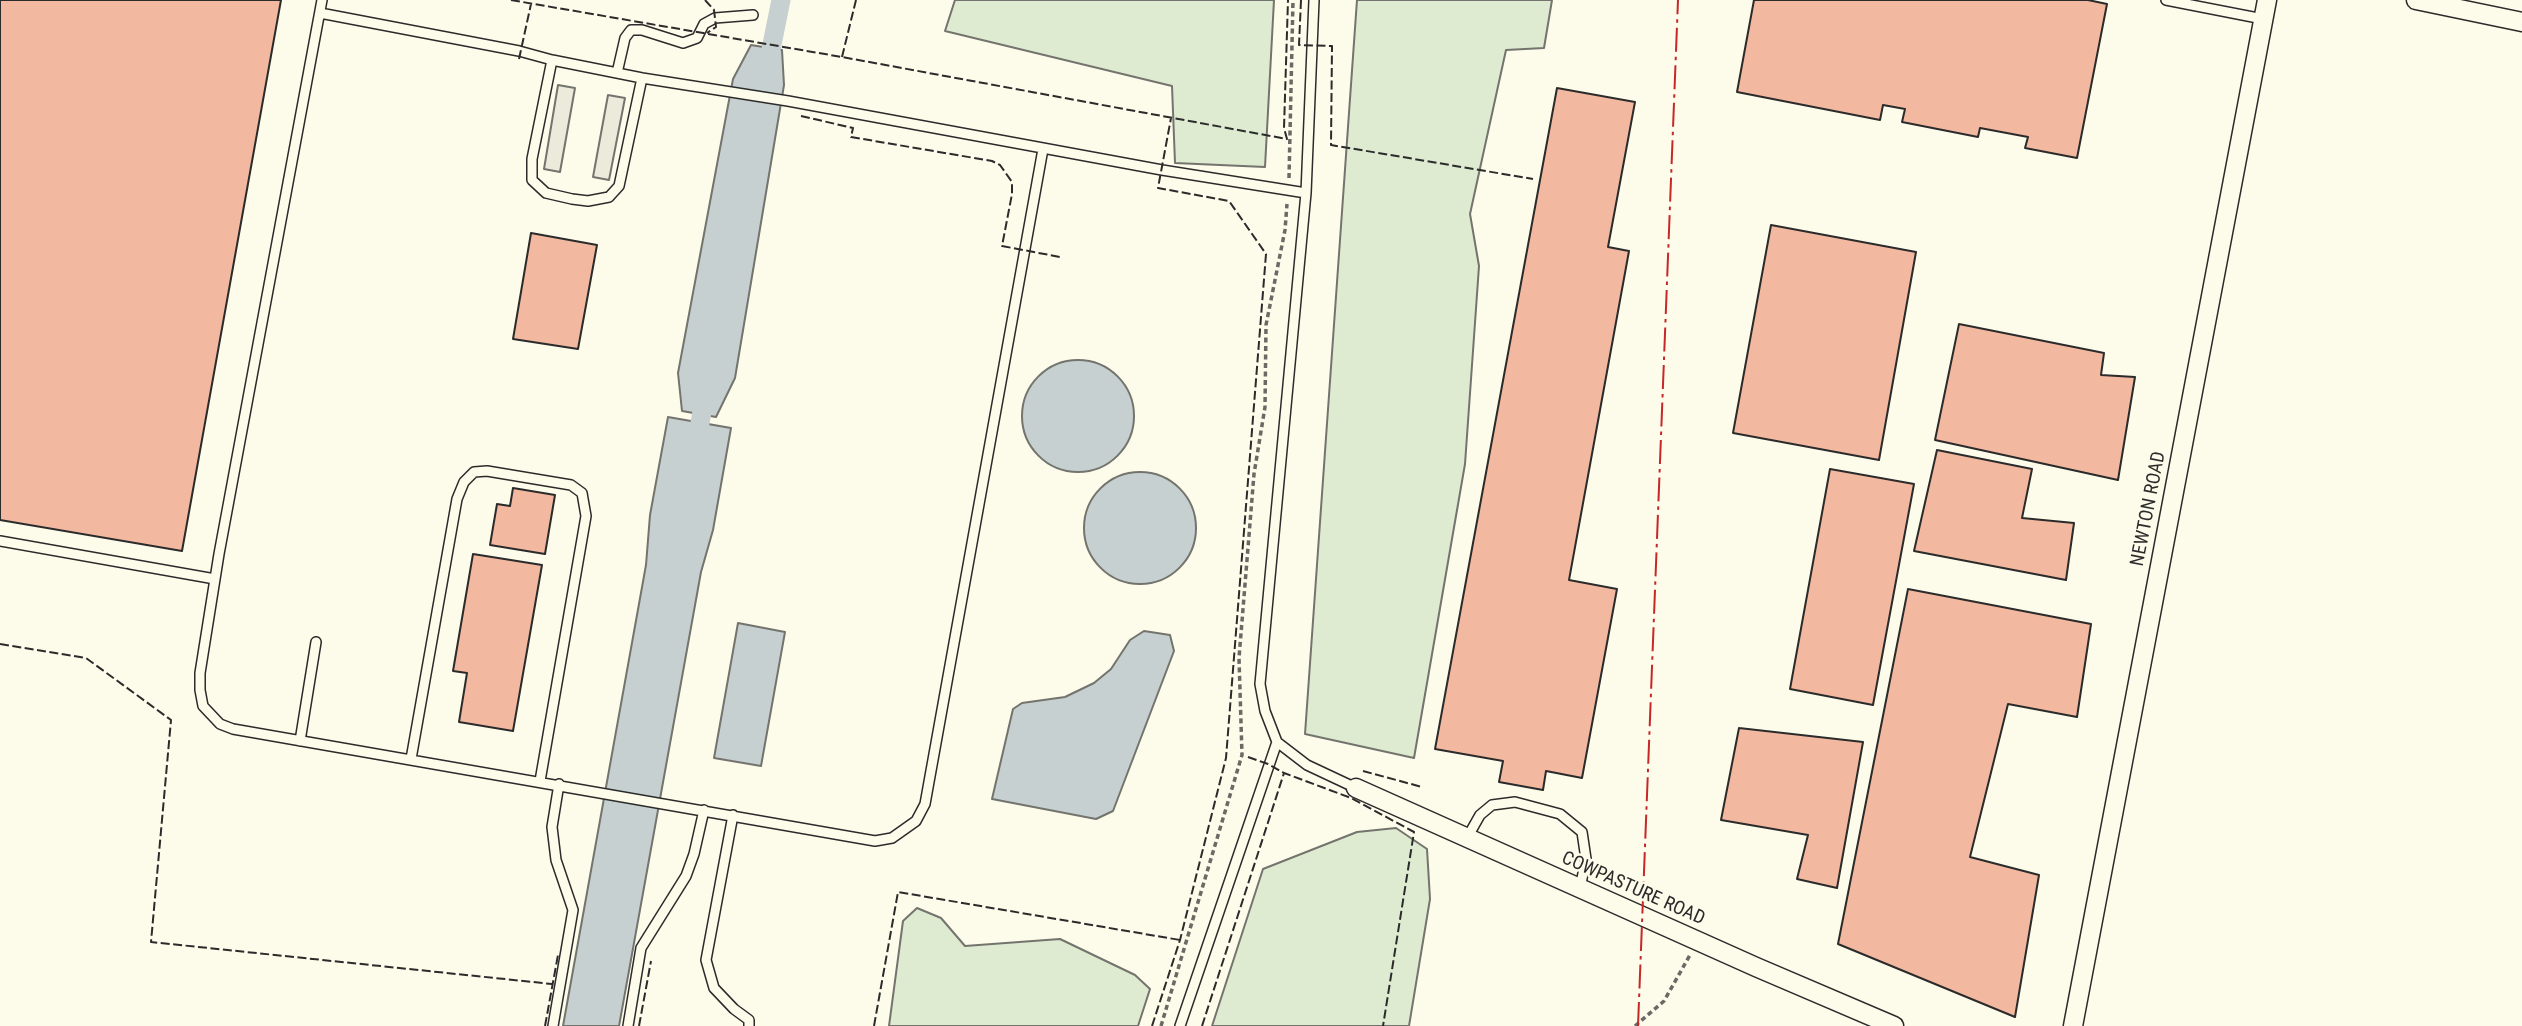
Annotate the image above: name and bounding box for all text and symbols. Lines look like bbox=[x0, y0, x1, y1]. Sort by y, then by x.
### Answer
street label: NEWTON ROAD bbox=[2127, 450, 2171, 568]
street label: COWPASTURE ROAD bbox=[1558, 847, 1708, 931]

